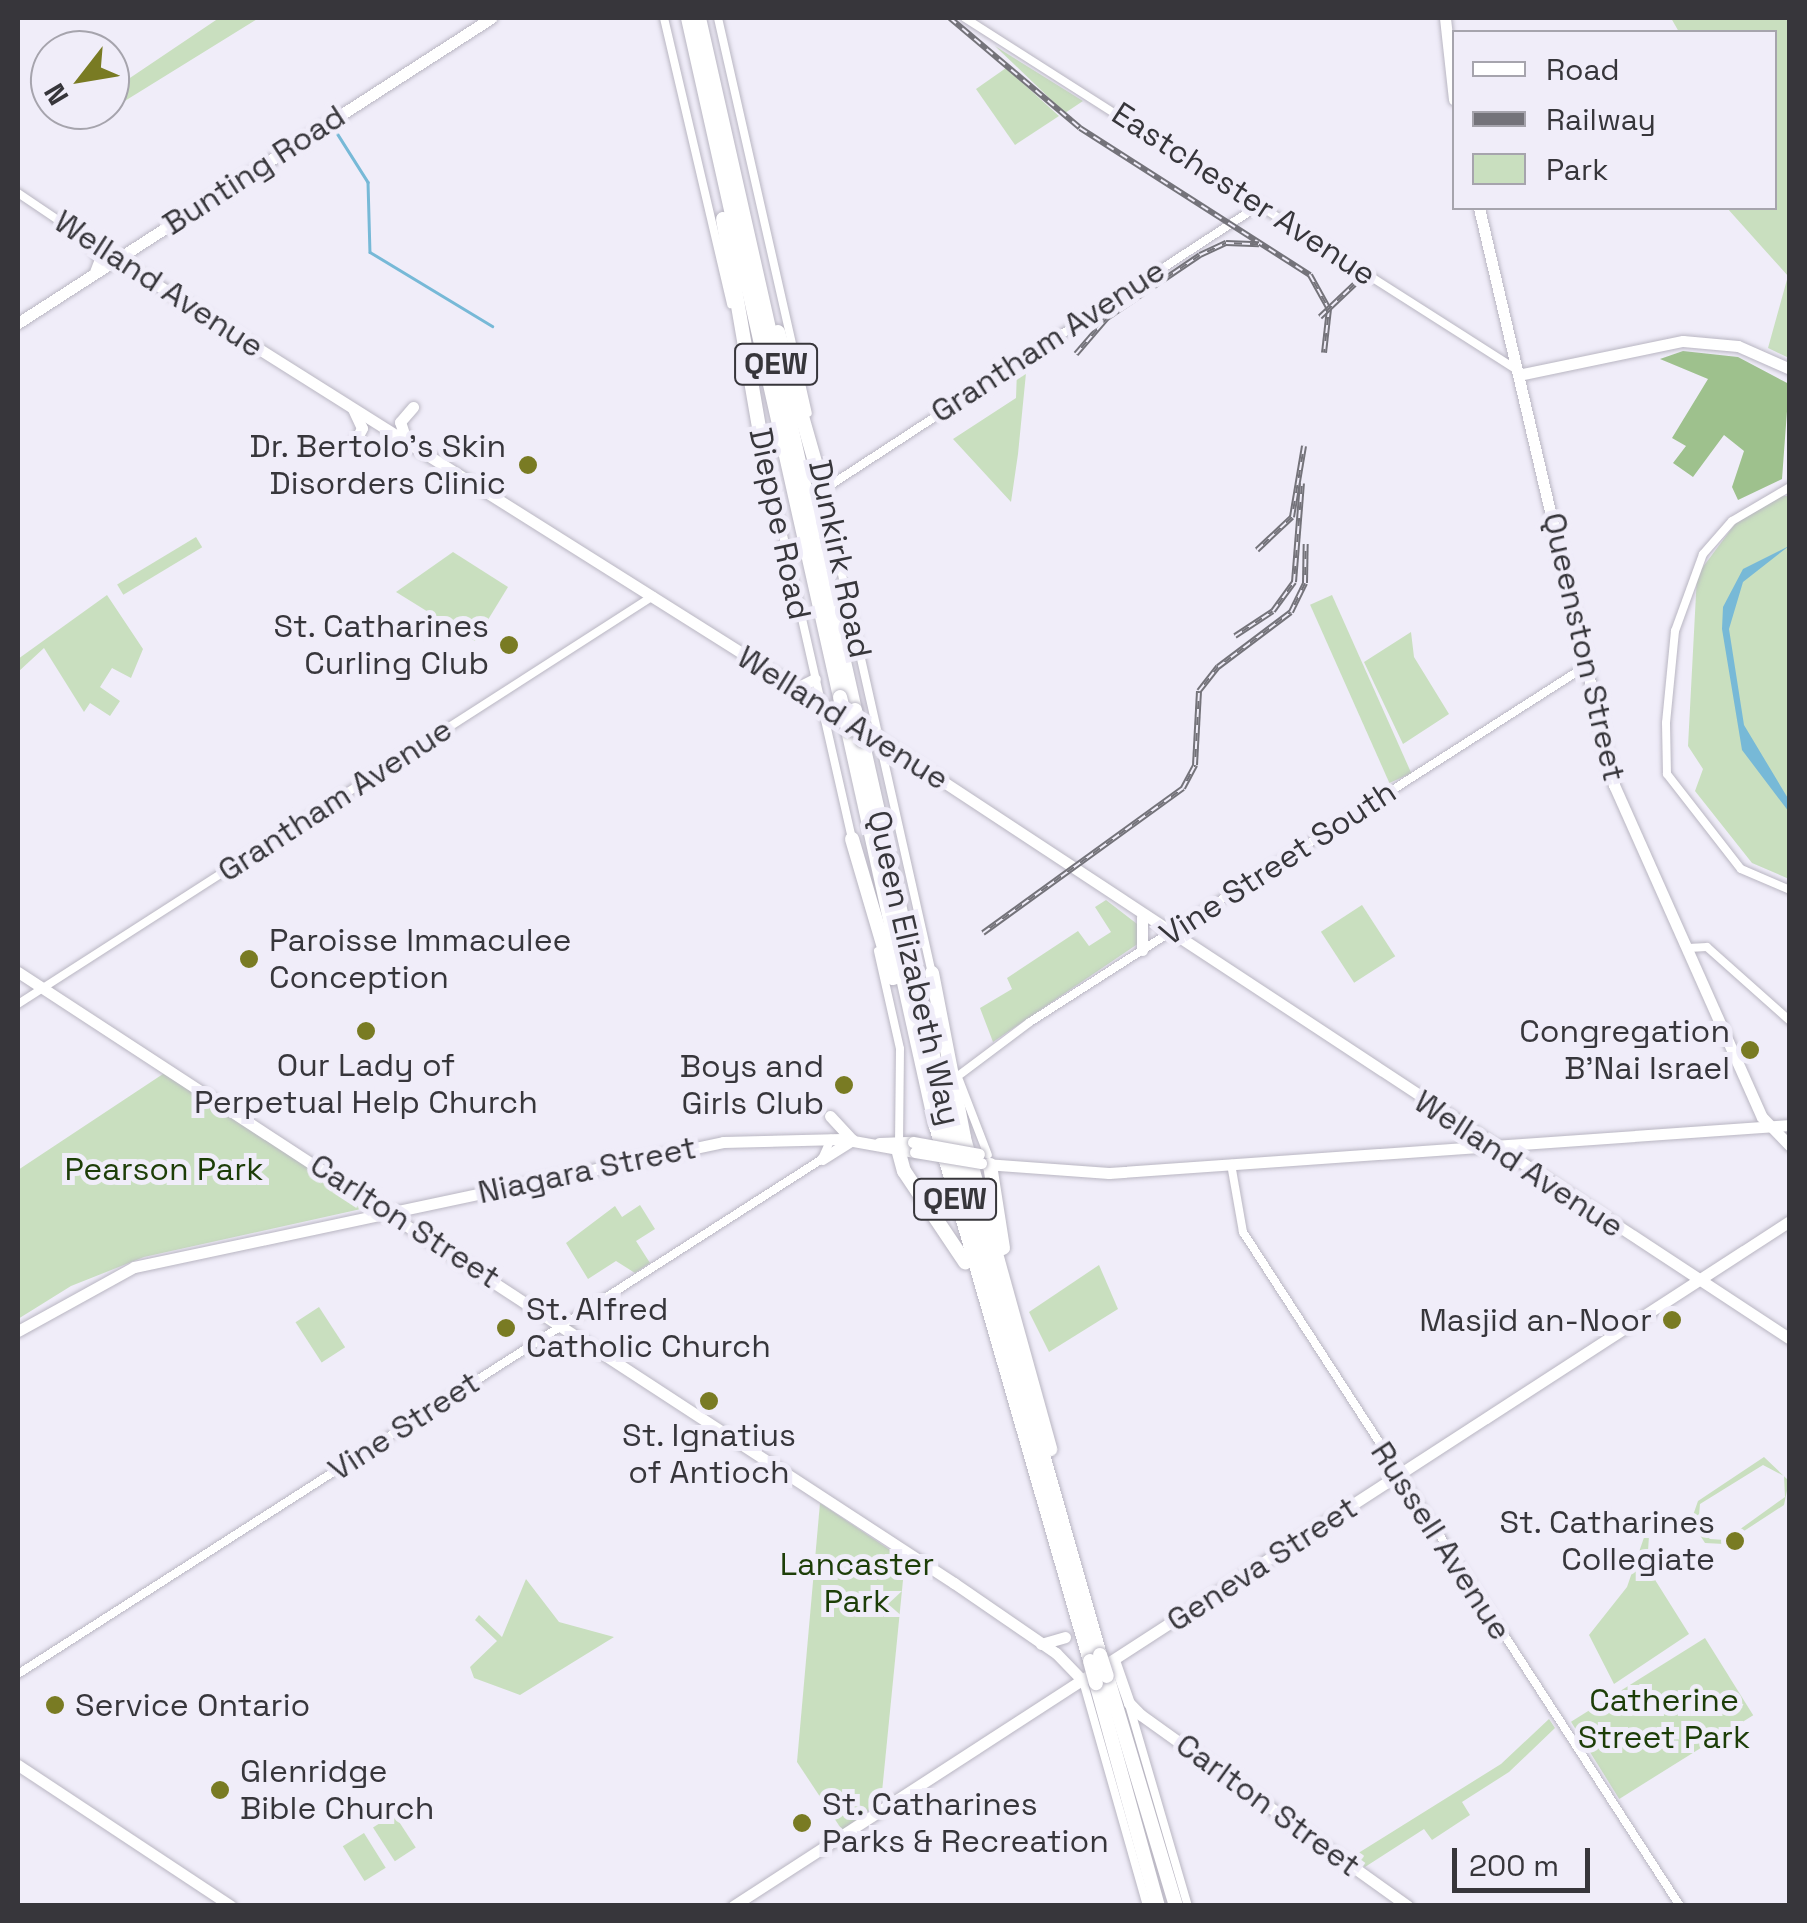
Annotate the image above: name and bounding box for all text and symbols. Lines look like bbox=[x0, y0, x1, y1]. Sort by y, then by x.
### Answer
north arrow bbox=[30, 30, 130, 130]
legend bbox=[1452, 30, 1777, 210]
text: Road bbox=[1546, 50, 1620, 89]
text: N bbox=[36, 77, 76, 112]
street label: Eastchester Avenue bbox=[1105, 94, 1383, 294]
street label: Bunting Road bbox=[156, 97, 352, 243]
text: Railway bbox=[1546, 100, 1656, 139]
text: Park bbox=[1546, 150, 1608, 189]
street label: Welland Avenue bbox=[47, 202, 271, 366]
street label: Grantham Avenue bbox=[924, 251, 1172, 431]
road number: QEW bbox=[734, 339, 818, 389]
street label: Dieppe Road bbox=[741, 425, 819, 623]
place label: Dr. Bertolo's Skin Disorders Clinic bbox=[248, 428, 506, 503]
marker: Dr. Bertolo's Skin Disorders Clinic bbox=[515, 452, 541, 478]
street label: Dunkirk Road bbox=[800, 456, 880, 662]
street label: Queenston Street bbox=[1534, 509, 1634, 785]
place label: St. Catharines Curling Club bbox=[272, 608, 489, 683]
marker: St. Catharines Curling Club bbox=[498, 634, 520, 656]
street label: Welland Avenue bbox=[730, 638, 956, 798]
street label: Grantham Avenue bbox=[211, 710, 459, 890]
street label: Vine Street South bbox=[1153, 772, 1403, 954]
street label: Queen Elizabeth Way bbox=[859, 807, 969, 1129]
place label: Paroisse Immaculee Conception bbox=[269, 922, 572, 997]
marker: Paroisse Immaculee Conception bbox=[238, 948, 260, 970]
place label: Congregation B'Nai Israel bbox=[1519, 1013, 1730, 1088]
marker: Our Lady of Perpetual Help Church bbox=[355, 1020, 377, 1042]
marker: Congregation B'Nai Israel bbox=[1739, 1039, 1761, 1061]
place label: Our Lady of Perpetual Help Church bbox=[194, 1047, 538, 1122]
place label: Boys and Girls Club bbox=[680, 1048, 824, 1123]
marker: Boys and Girls Club bbox=[833, 1074, 855, 1096]
street label: Welland Avenue bbox=[1407, 1082, 1631, 1246]
street label: Niagara Street bbox=[474, 1128, 700, 1212]
street label: Carlton Street bbox=[303, 1145, 507, 1297]
park label: Pearson Park bbox=[65, 1150, 263, 1188]
road number: QEW bbox=[912, 1174, 998, 1224]
place label: St. Alfred Catholic Church bbox=[526, 1291, 771, 1366]
place label: Masjid an-Noor bbox=[1419, 1301, 1652, 1339]
marker: Masjid an-Noor bbox=[1661, 1309, 1683, 1331]
marker: St. Alfred Catholic Church bbox=[495, 1317, 517, 1339]
street label: Vine Street bbox=[321, 1363, 487, 1489]
marker: St. Ignatius of Antioch bbox=[698, 1390, 720, 1412]
place label: St. Ignatius of Antioch bbox=[621, 1417, 797, 1492]
street label: Russell Avenue bbox=[1362, 1434, 1520, 1648]
street label: Geneva Street bbox=[1160, 1488, 1364, 1640]
place label: St. Catharines Collegiate bbox=[1498, 1504, 1715, 1579]
marker: St. Catharines Collegiate bbox=[1724, 1530, 1746, 1552]
park label: Lancaster Park bbox=[780, 1546, 934, 1621]
park label: Catherine Street Park bbox=[1578, 1682, 1750, 1757]
place label: Service Ontario bbox=[75, 1686, 310, 1724]
marker: Service Ontario bbox=[44, 1694, 66, 1716]
street label: Carlton Street bbox=[1168, 1725, 1368, 1885]
place label: Glenridge Bible Church bbox=[240, 1753, 434, 1828]
marker: Glenridge Bible Church bbox=[209, 1779, 231, 1801]
place label: St. Catharines Parks & Recreation bbox=[822, 1786, 1109, 1861]
marker: St. Catharines Parks & Recreation bbox=[791, 1812, 813, 1834]
scale bar bbox=[1457, 1828, 1594, 1890]
text: 200 m bbox=[1469, 1846, 1559, 1885]

